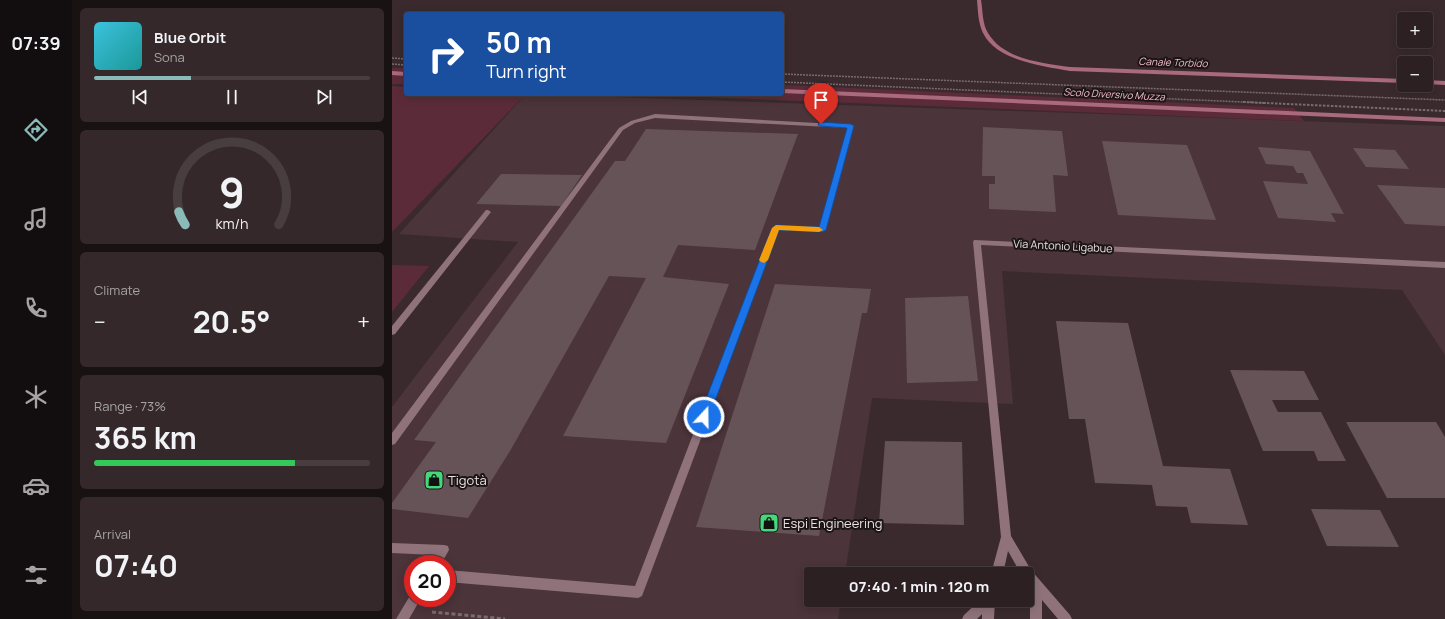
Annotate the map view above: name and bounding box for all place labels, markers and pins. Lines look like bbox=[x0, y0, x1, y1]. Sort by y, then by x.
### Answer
pin bbox=[804, 83, 838, 124]
shop icon: Tigotà bbox=[423, 469, 445, 491]
place label: Tigotà bbox=[448, 471, 487, 489]
shop icon: Espi Engineering bbox=[758, 512, 780, 534]
place label: Espi Engineering bbox=[783, 514, 882, 532]

